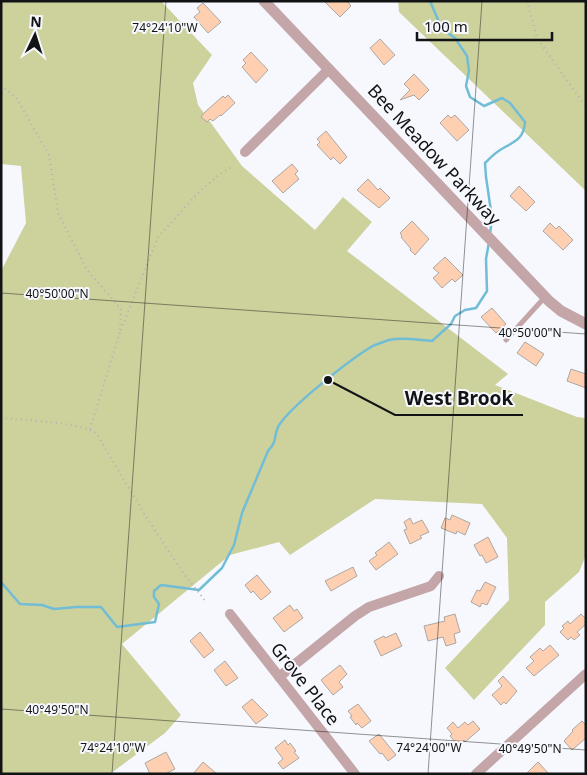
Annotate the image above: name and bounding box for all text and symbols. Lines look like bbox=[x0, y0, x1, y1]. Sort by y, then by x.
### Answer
north arrow bbox=[10, 10, 60, 60]
scale bar bbox=[417, 10, 552, 42]
text: N bbox=[30, 12, 42, 31]
text: 100 m bbox=[424, 16, 468, 36]
text: 74°24'10"W bbox=[132, 19, 198, 36]
street label: Bee Meadow Parkway bbox=[363, 78, 507, 231]
text: 40°50'00"N bbox=[25, 285, 89, 302]
text: 40°50'00"N bbox=[498, 324, 562, 341]
callout: West Brook bbox=[395, 381, 523, 415]
text: West Brook bbox=[405, 385, 513, 411]
street label: Grove Place bbox=[266, 637, 346, 730]
text: 40°49'50"N bbox=[25, 701, 89, 718]
text: 74°24'10"W bbox=[80, 739, 146, 756]
text: 74°24'00"W bbox=[396, 739, 462, 756]
text: 40°49'50"N bbox=[498, 740, 562, 757]

